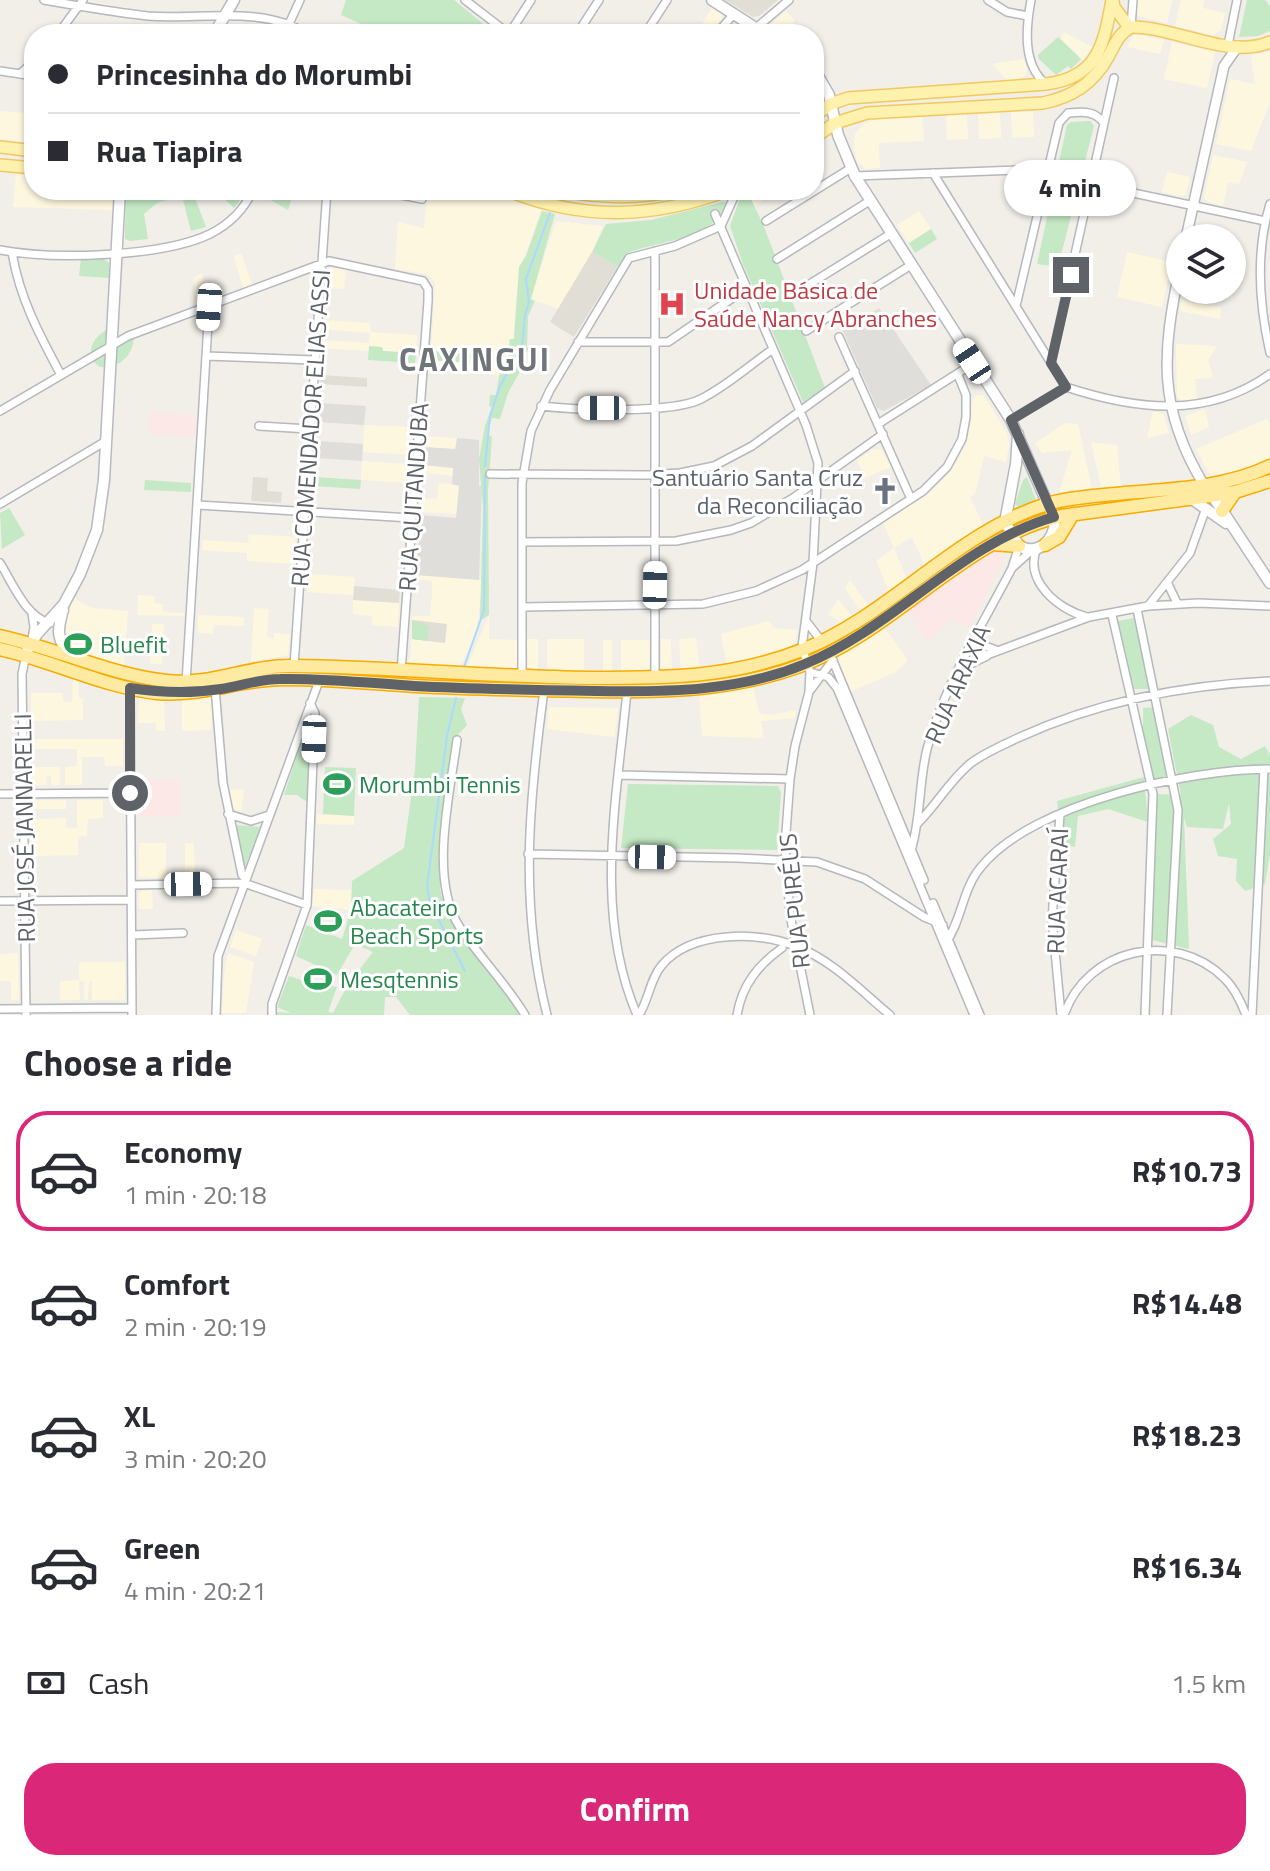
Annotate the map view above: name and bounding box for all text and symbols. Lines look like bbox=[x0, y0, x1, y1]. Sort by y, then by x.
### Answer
text: Princesinha do Morumbi bbox=[96, 51, 412, 97]
text: Rua Tiapira bbox=[96, 128, 243, 174]
callout: 4 min bbox=[1005, 159, 1137, 215]
text: 4 min bbox=[1038, 168, 1102, 207]
map controls bbox=[1166, 224, 1246, 304]
button: layers bbox=[1166, 224, 1246, 304]
route end bbox=[1053, 257, 1089, 293]
street label: RUA COMENDADOR ELIAS ASSI bbox=[281, 268, 339, 588]
place label: Unidade Básica de Saúde Nancy Abranches bbox=[694, 272, 937, 336]
car bbox=[195, 282, 223, 332]
hospital icon: Unidade Básica de Saúde Nancy Abranches bbox=[657, 289, 687, 319]
car bbox=[949, 334, 995, 388]
district label: CAXINGUI bbox=[399, 335, 551, 383]
car bbox=[578, 396, 626, 420]
street label: RUA QUITANDUBA bbox=[388, 402, 438, 592]
place label: Santuário Santa Cruz da Reconciliação bbox=[652, 459, 863, 523]
church icon: Santuário Santa Cruz da Reconciliação bbox=[870, 476, 900, 506]
car bbox=[643, 561, 667, 609]
street label: RUA ARAXIA bbox=[915, 619, 999, 749]
place label: Bluefit bbox=[100, 626, 167, 662]
sports icon: Bluefit bbox=[63, 629, 93, 659]
street label: RUA JOSÉ JANNARELLI bbox=[4, 713, 44, 943]
car bbox=[301, 715, 327, 763]
place label: Morumbi Tennis bbox=[359, 766, 521, 802]
sports icon: Morumbi Tennis bbox=[322, 769, 352, 799]
route start bbox=[112, 775, 148, 811]
street label: RUA ACARAÍ bbox=[1037, 826, 1077, 955]
street label: RUA PURÉUS bbox=[769, 832, 819, 970]
car bbox=[628, 845, 676, 869]
car bbox=[164, 872, 212, 896]
place label: Abacateiro Beach Sports bbox=[350, 889, 484, 953]
sports icon: Abacateiro Beach Sports bbox=[313, 906, 343, 936]
place label: Mesqtennis bbox=[340, 961, 459, 997]
sports icon: Mesqtennis bbox=[303, 964, 333, 994]
text: Choose a ride bbox=[24, 1035, 232, 1090]
text: Economy bbox=[124, 1129, 242, 1175]
icon: car bbox=[28, 1135, 100, 1207]
text: R$10.73 bbox=[1132, 1148, 1242, 1194]
text: 1 min · 20:18 bbox=[124, 1175, 267, 1214]
text: Comfort bbox=[124, 1261, 230, 1307]
icon: car bbox=[28, 1267, 100, 1339]
text: R$14.48 bbox=[1132, 1280, 1242, 1326]
text: 2 min · 20:19 bbox=[124, 1307, 267, 1346]
text: XL bbox=[124, 1393, 155, 1439]
icon: car bbox=[28, 1399, 100, 1471]
text: R$18.23 bbox=[1132, 1412, 1242, 1458]
text: 3 min · 20:20 bbox=[124, 1439, 267, 1478]
text: Green bbox=[124, 1525, 201, 1571]
icon: car bbox=[28, 1531, 100, 1603]
text: R$16.34 bbox=[1132, 1544, 1242, 1590]
text: 4 min · 20:21 bbox=[124, 1571, 267, 1610]
text: Cash bbox=[88, 1660, 149, 1706]
icon: cash bbox=[24, 1661, 68, 1705]
text: 1.5 km bbox=[1171, 1664, 1246, 1703]
button: Confirm bbox=[24, 1763, 1246, 1855]

